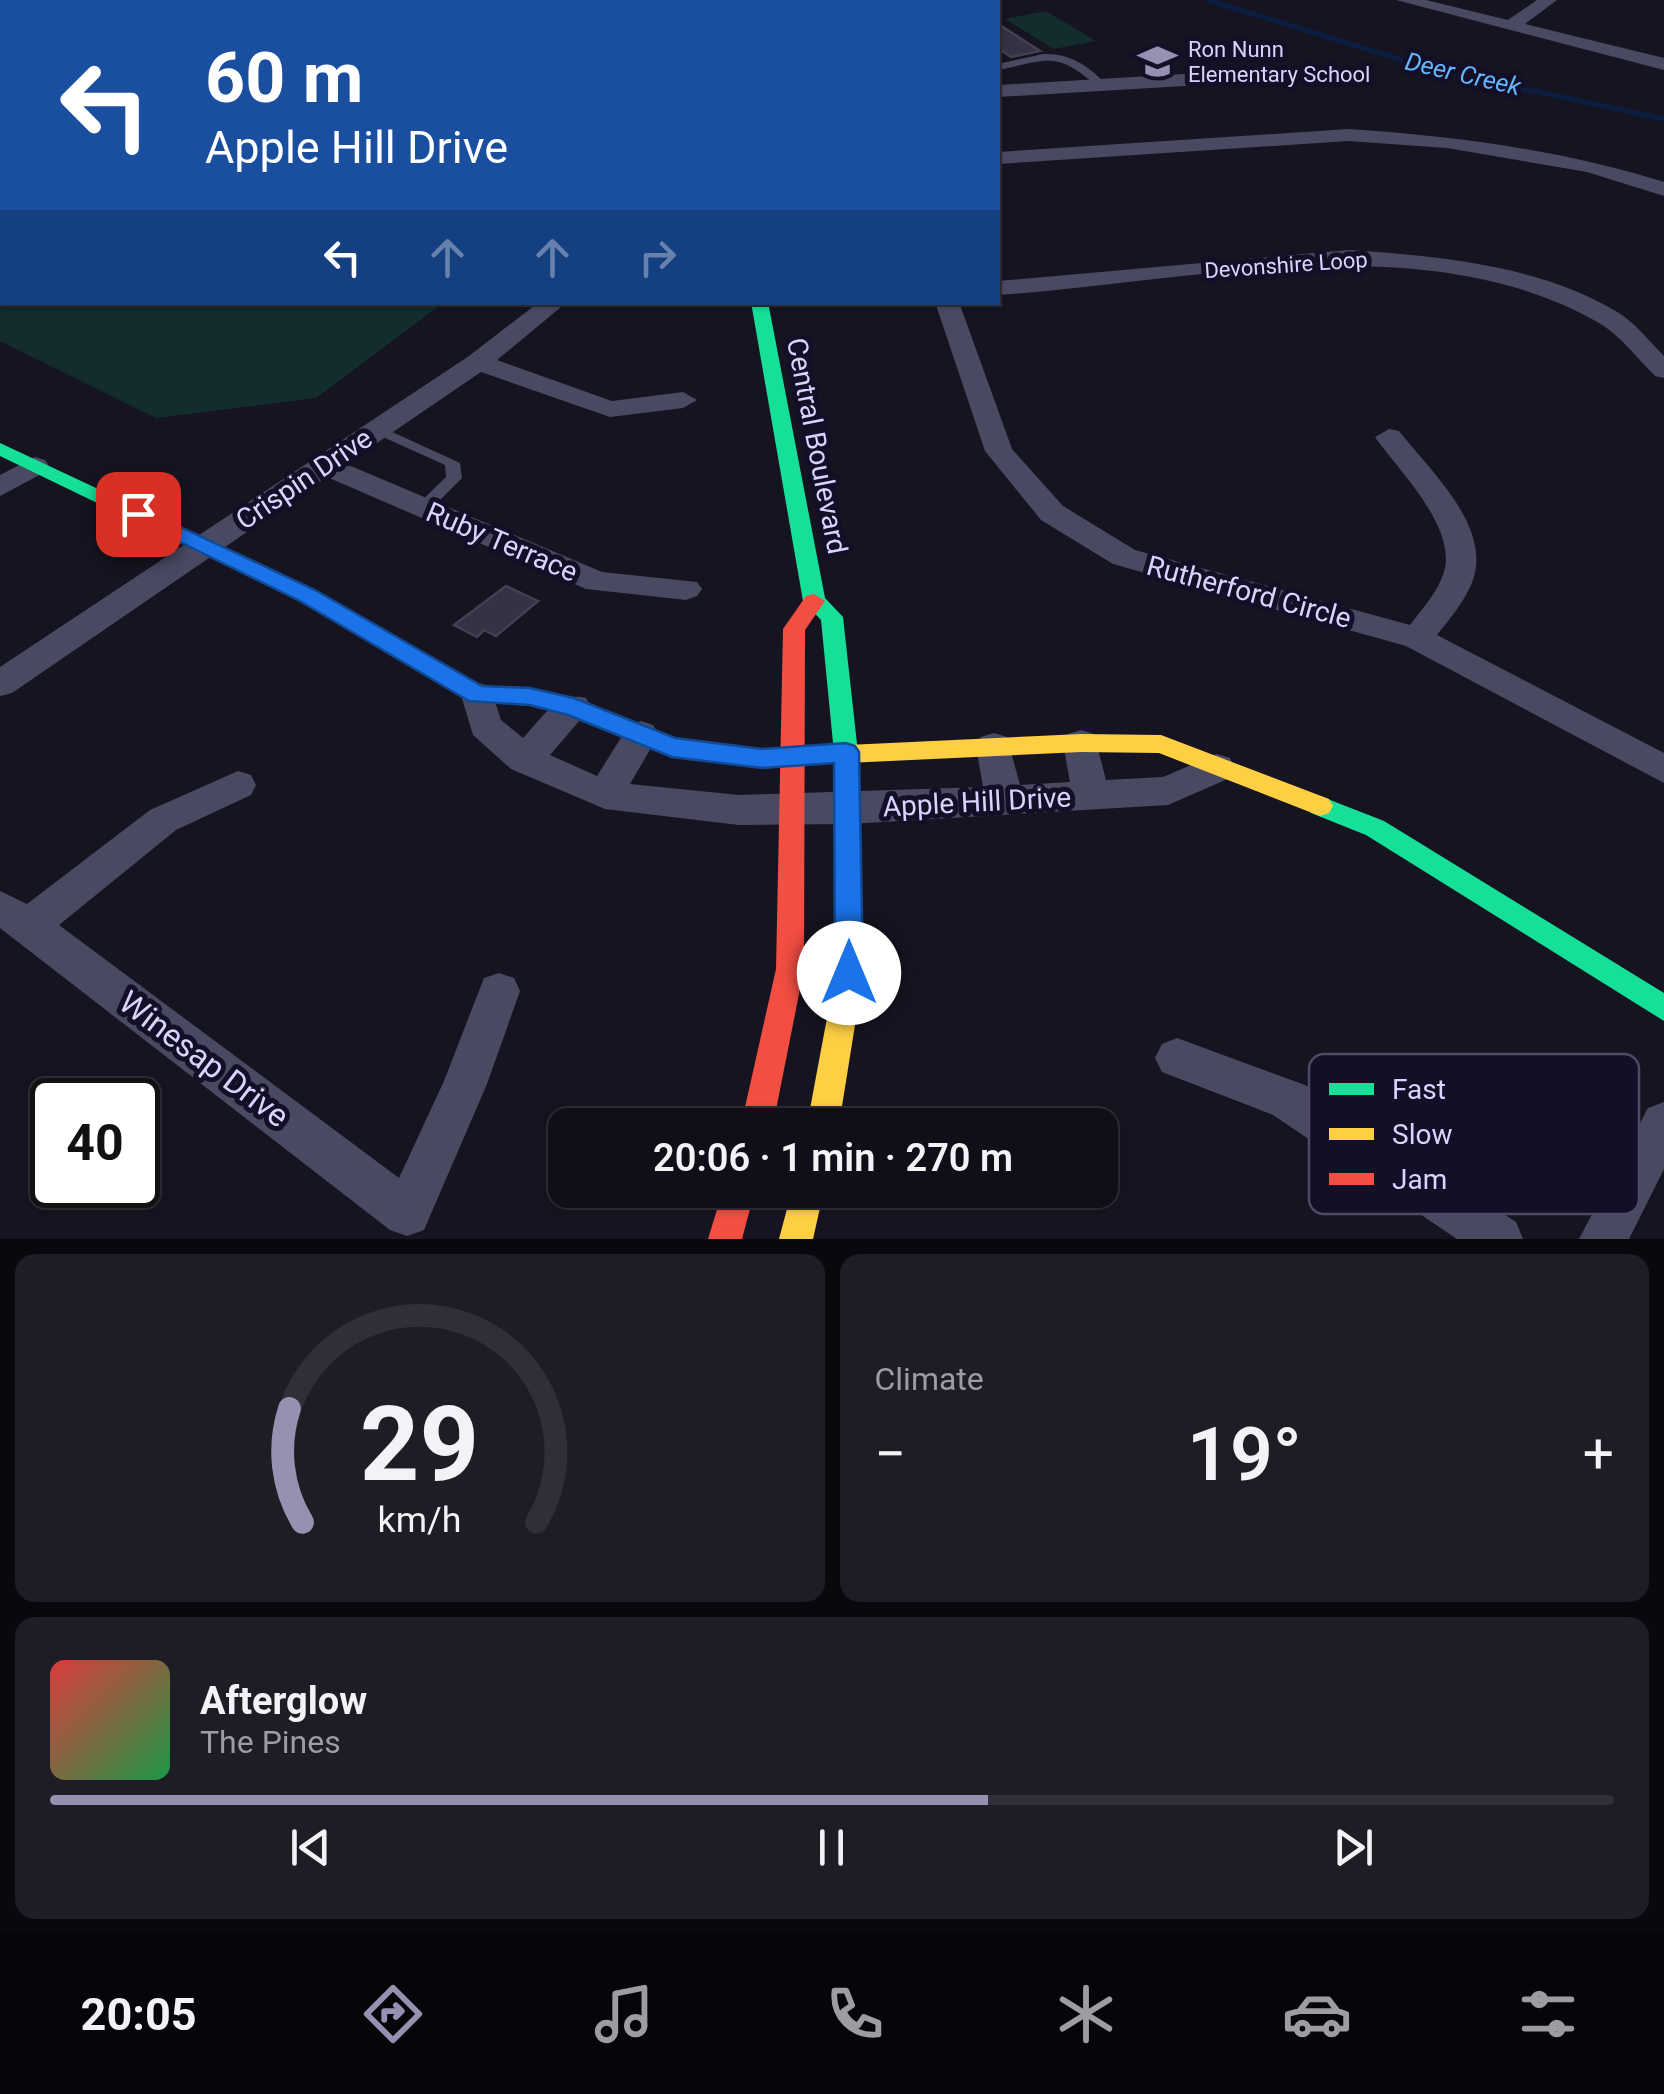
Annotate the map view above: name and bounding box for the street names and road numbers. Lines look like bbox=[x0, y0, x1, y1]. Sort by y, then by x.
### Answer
street label: Devonshire Loop bbox=[1203, 247, 1369, 283]
street label: Central Boulevard bbox=[780, 335, 854, 557]
street label: Crispin Drive bbox=[230, 421, 378, 537]
street label: Ruby Terrace bbox=[421, 495, 583, 589]
street label: Rutherford Circle bbox=[1143, 549, 1355, 635]
street label: Apple Hill Drive bbox=[882, 781, 1072, 823]
street label: Winesap Drive bbox=[112, 983, 296, 1135]

